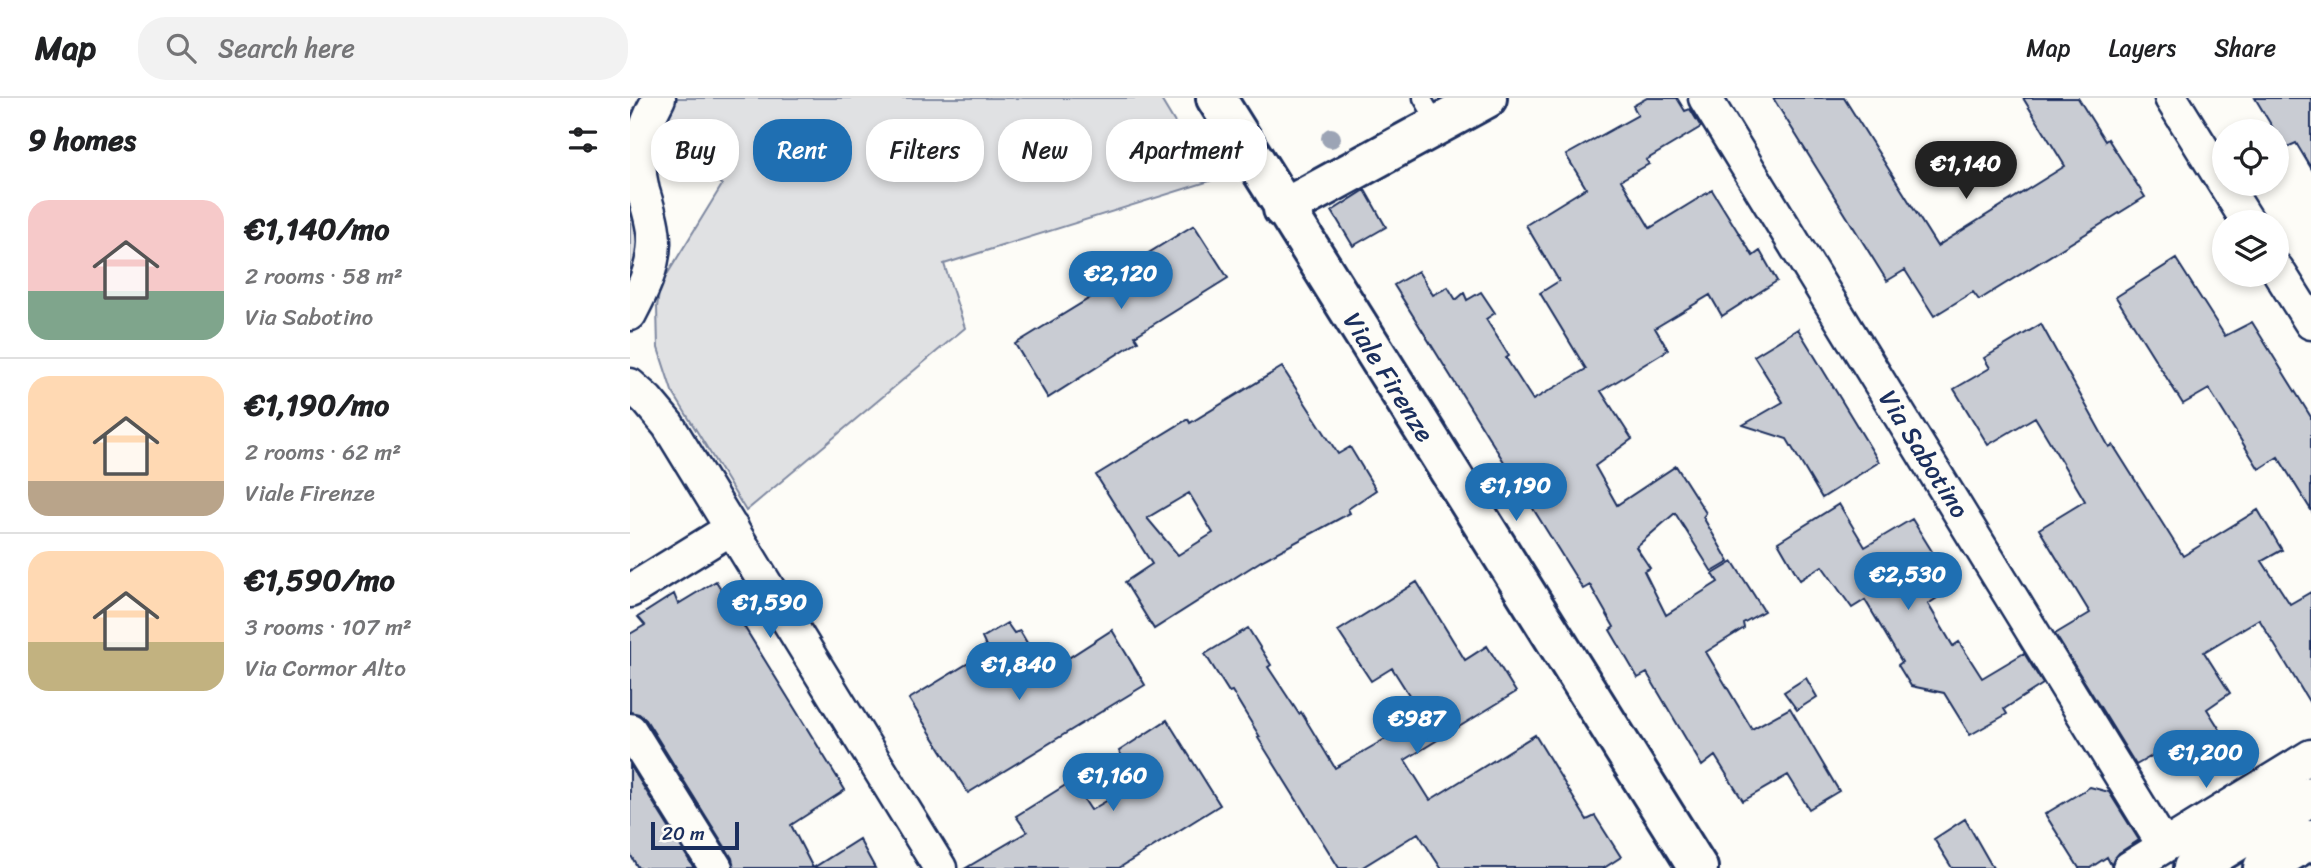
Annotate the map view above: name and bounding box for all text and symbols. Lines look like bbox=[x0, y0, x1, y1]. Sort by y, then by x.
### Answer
search box bbox=[138, 17, 628, 80]
text: Map bbox=[35, 19, 96, 77]
text: Search here bbox=[218, 25, 355, 71]
text: Map bbox=[2026, 27, 2071, 69]
text: Layers bbox=[2109, 27, 2176, 69]
text: Share bbox=[2214, 27, 2276, 69]
icon: search bbox=[162, 29, 200, 67]
text: 9 homes bbox=[28, 113, 136, 167]
chip: Buy bbox=[651, 119, 739, 182]
chip: Rent bbox=[753, 119, 852, 182]
chip: Filters bbox=[866, 119, 984, 182]
chip: New bbox=[998, 119, 1092, 182]
chip: Apartment bbox=[1106, 119, 1267, 182]
map controls bbox=[2212, 119, 2289, 287]
button: locate bbox=[2212, 119, 2289, 196]
icon: filters bbox=[564, 121, 602, 159]
pin: €1,140 bbox=[1909, 141, 2023, 201]
text: €1,140 bbox=[1931, 143, 2001, 184]
text: €1,140/mo bbox=[245, 202, 390, 256]
button: layers bbox=[2212, 210, 2289, 287]
icon: home bbox=[84, 228, 168, 312]
pin: €2,120 bbox=[1064, 252, 1178, 311]
text: €2,120 bbox=[1085, 253, 1157, 294]
text: 2 rooms · 58 m² bbox=[245, 256, 403, 297]
text: Via Sabotino bbox=[245, 297, 373, 338]
street label: Viale Firenze bbox=[1331, 303, 1448, 452]
text: €1,190/mo bbox=[245, 378, 389, 432]
street label: Via Sabotino bbox=[1866, 380, 1982, 528]
icon: home bbox=[84, 404, 168, 488]
text: 2 rooms · 62 m² bbox=[245, 432, 401, 473]
pin: €1,190 bbox=[1459, 464, 1573, 523]
text: €1,190 bbox=[1481, 465, 1551, 506]
text: Viale Firenze bbox=[245, 473, 375, 514]
pin: €2,530 bbox=[1851, 552, 1965, 612]
text: €1,590/mo bbox=[245, 553, 395, 607]
text: €2,530 bbox=[1870, 554, 1946, 595]
icon: home bbox=[84, 579, 168, 663]
pin: €1,590 bbox=[713, 580, 827, 640]
text: €1,590 bbox=[733, 582, 807, 623]
text: 3 rooms · 107 m² bbox=[245, 607, 412, 648]
pin: €1,840 bbox=[962, 642, 1076, 702]
text: €1,840 bbox=[982, 644, 1056, 685]
text: Via Cormor Alto bbox=[245, 648, 406, 689]
pin: €987 bbox=[1376, 696, 1458, 756]
text: €987 bbox=[1389, 698, 1445, 739]
pin: €1,200 bbox=[2149, 730, 2263, 790]
text: €1,200 bbox=[2169, 732, 2243, 773]
pin: €1,160 bbox=[1056, 754, 1170, 813]
text: €1,160 bbox=[1079, 755, 1147, 796]
text: 20 m bbox=[662, 817, 705, 850]
scale bar bbox=[651, 819, 738, 851]

